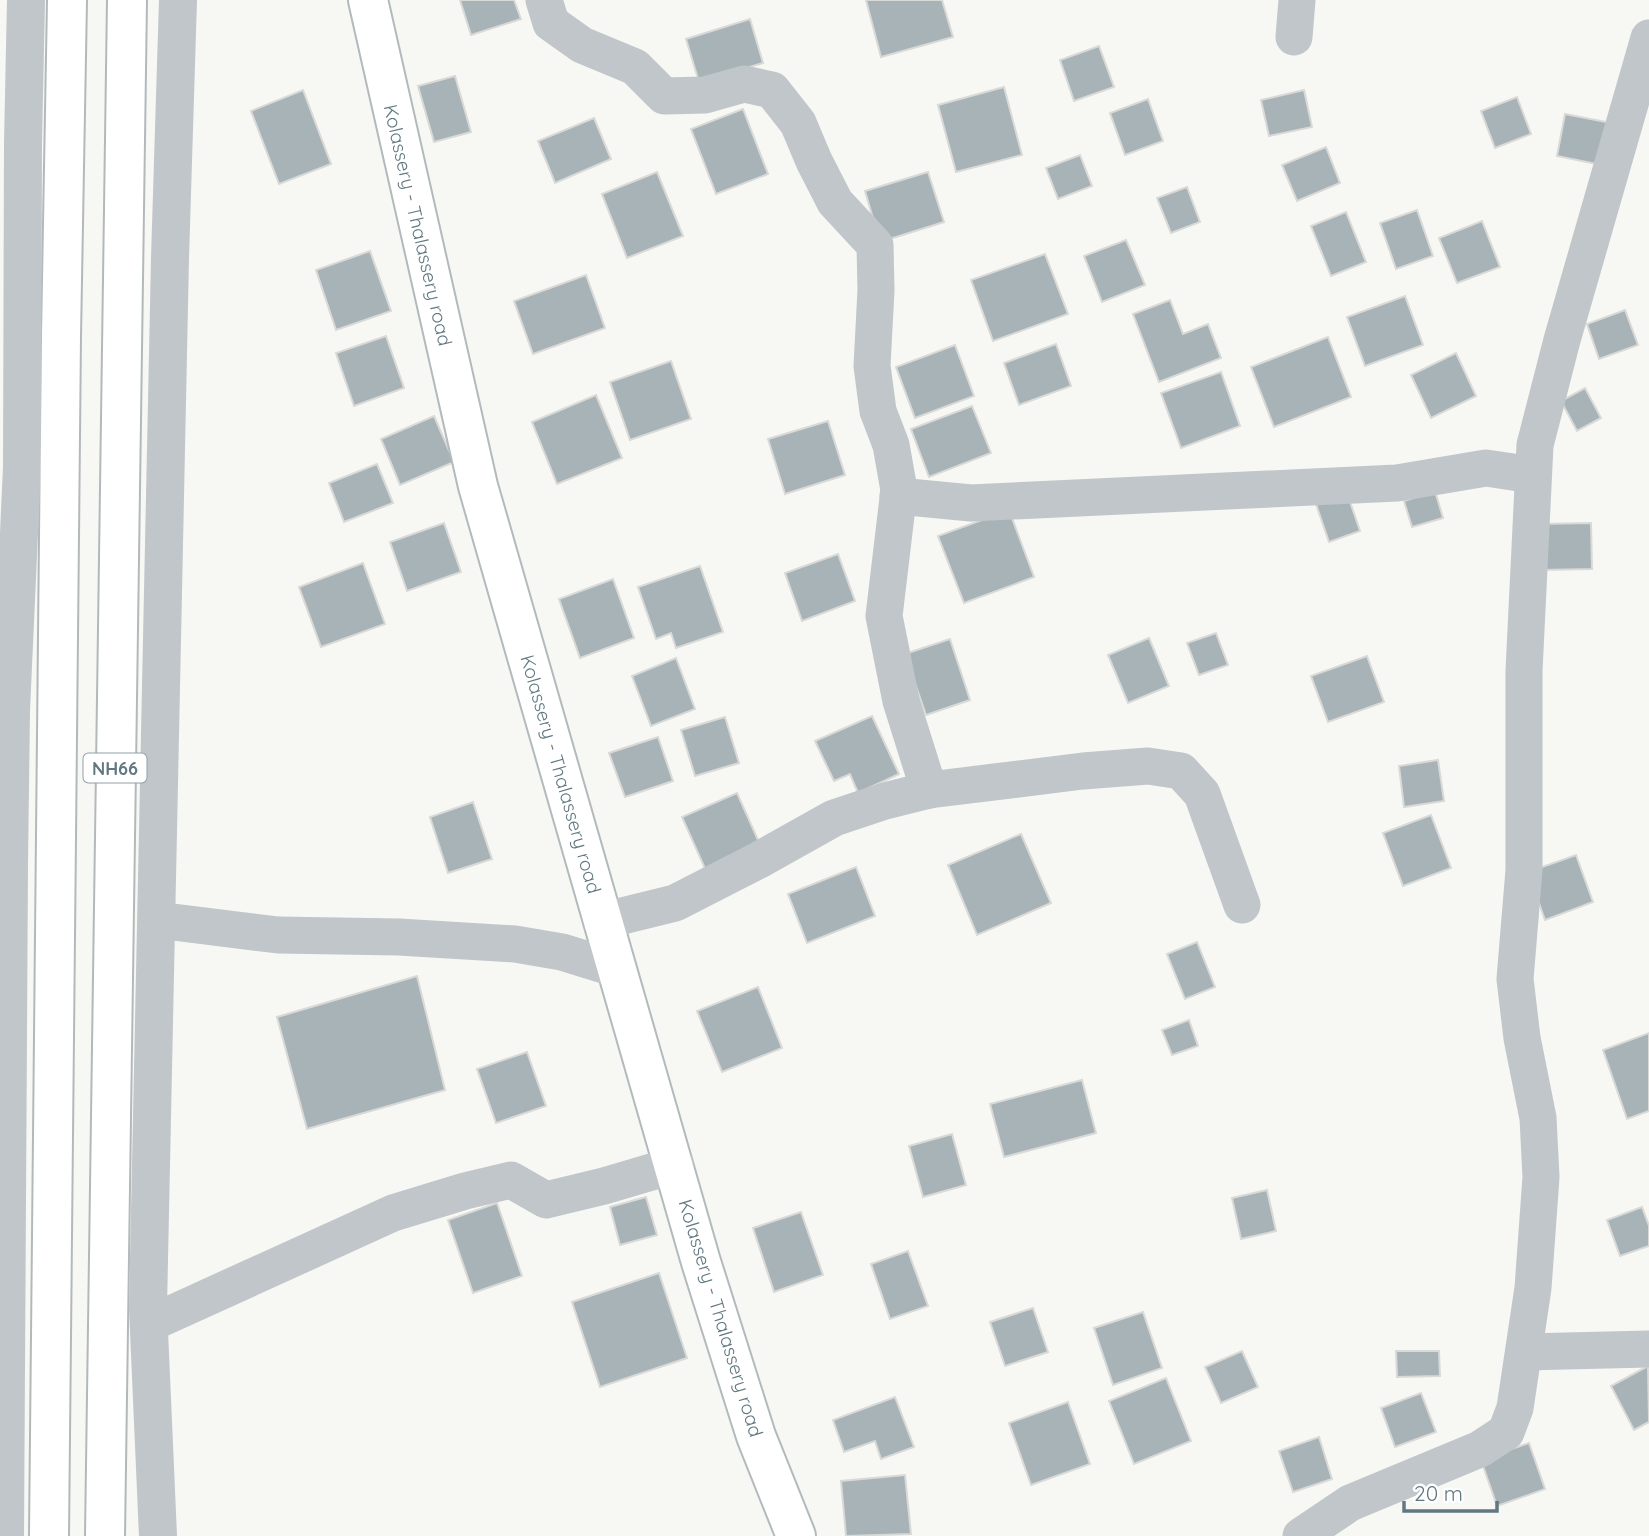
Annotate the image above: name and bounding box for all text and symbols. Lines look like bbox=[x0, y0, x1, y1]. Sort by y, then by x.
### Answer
street label: Kolassery - Thalassery road bbox=[379, 102, 457, 348]
street label: Kolassery - Thalassery road bbox=[515, 652, 607, 896]
road number: NH66 bbox=[83, 754, 146, 782]
street label: Kolassery - Thalassery road bbox=[673, 1196, 769, 1440]
scale bar bbox=[1404, 1470, 1497, 1514]
text: 20 m bbox=[1414, 1480, 1463, 1506]

